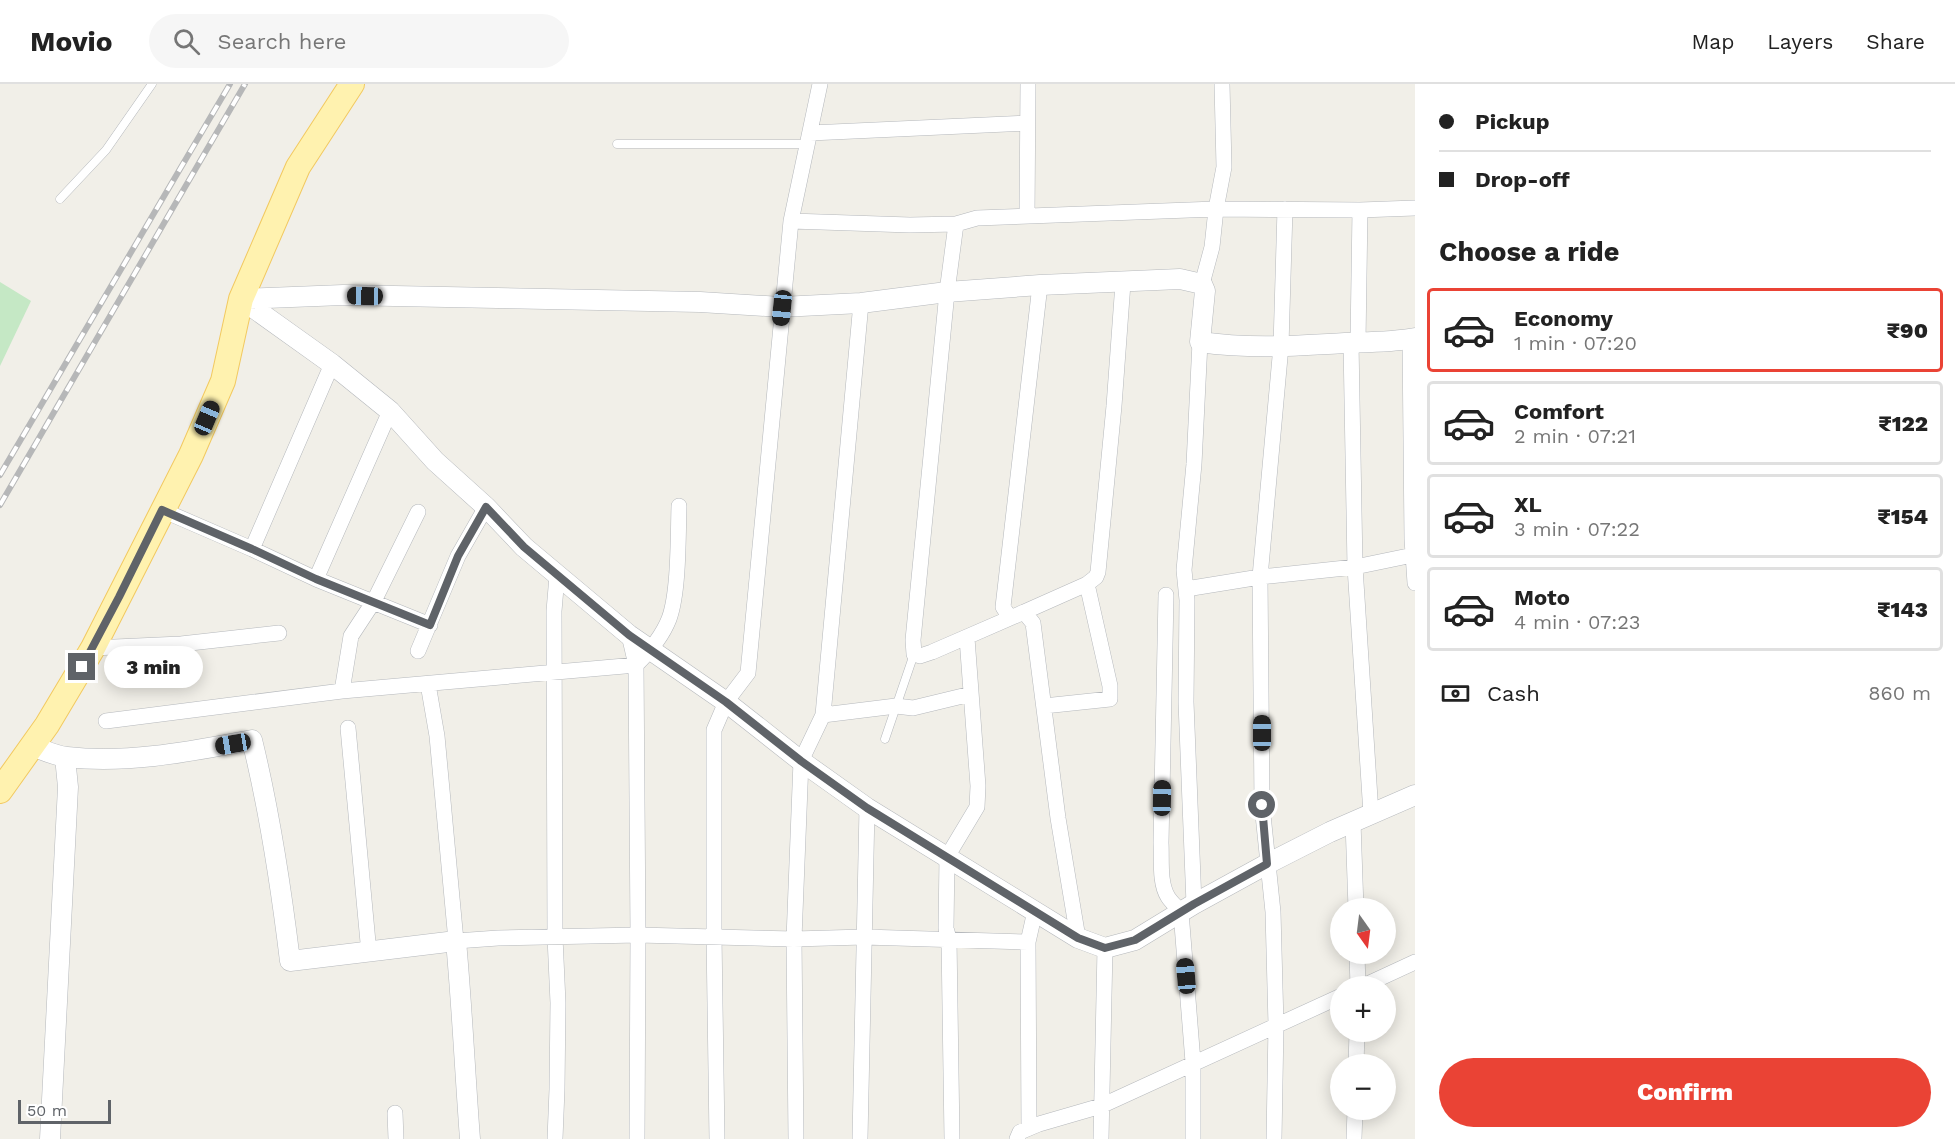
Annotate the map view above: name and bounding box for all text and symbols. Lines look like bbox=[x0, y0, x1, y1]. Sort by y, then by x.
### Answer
search box bbox=[149, 14, 569, 68]
text: Movio bbox=[30, 25, 113, 58]
icon: search bbox=[170, 25, 203, 58]
text: Search here bbox=[218, 29, 347, 54]
text: Map bbox=[1691, 29, 1734, 54]
text: Layers bbox=[1767, 29, 1833, 54]
text: Share bbox=[1866, 29, 1925, 54]
text: Pickup bbox=[1475, 109, 1550, 134]
text: Drop-off bbox=[1475, 167, 1570, 192]
text: Choose a ride bbox=[1439, 236, 1619, 268]
car bbox=[347, 287, 383, 305]
car bbox=[771, 289, 793, 327]
icon: car bbox=[1442, 303, 1496, 357]
text: Economy bbox=[1514, 306, 1613, 331]
text: ₹90 bbox=[1887, 318, 1928, 343]
text: 1 min · 07:20 bbox=[1514, 331, 1637, 355]
icon: car bbox=[1442, 396, 1496, 450]
car bbox=[192, 398, 222, 438]
text: Comfort bbox=[1514, 399, 1604, 424]
text: ₹122 bbox=[1878, 411, 1928, 436]
text: 2 min · 07:21 bbox=[1514, 424, 1636, 448]
icon: car bbox=[1442, 489, 1496, 543]
text: XL bbox=[1514, 492, 1542, 517]
text: ₹154 bbox=[1877, 504, 1928, 529]
text: 3 min · 07:22 bbox=[1514, 517, 1640, 541]
icon: car bbox=[1442, 582, 1496, 636]
text: Moto bbox=[1514, 585, 1570, 610]
text: ₹143 bbox=[1877, 597, 1928, 622]
text: 4 min · 07:23 bbox=[1514, 610, 1640, 634]
callout: 3 min bbox=[103, 646, 202, 688]
route end bbox=[68, 653, 95, 680]
text: 3 min bbox=[126, 655, 181, 679]
icon: cash bbox=[1439, 677, 1472, 710]
text: Cash bbox=[1487, 681, 1540, 706]
text: 860 m bbox=[1868, 681, 1931, 705]
car bbox=[1253, 715, 1271, 751]
car bbox=[214, 732, 252, 756]
car bbox=[1153, 780, 1171, 816]
route start bbox=[1248, 791, 1275, 818]
north arrow bbox=[1330, 898, 1396, 964]
map controls bbox=[1330, 898, 1396, 1120]
car bbox=[1175, 957, 1197, 995]
button: + bbox=[1330, 976, 1396, 1042]
button: − bbox=[1330, 1054, 1396, 1120]
button: Confirm bbox=[1439, 1058, 1931, 1127]
scale bar bbox=[18, 1097, 111, 1124]
text: 50 m bbox=[27, 1101, 67, 1120]

